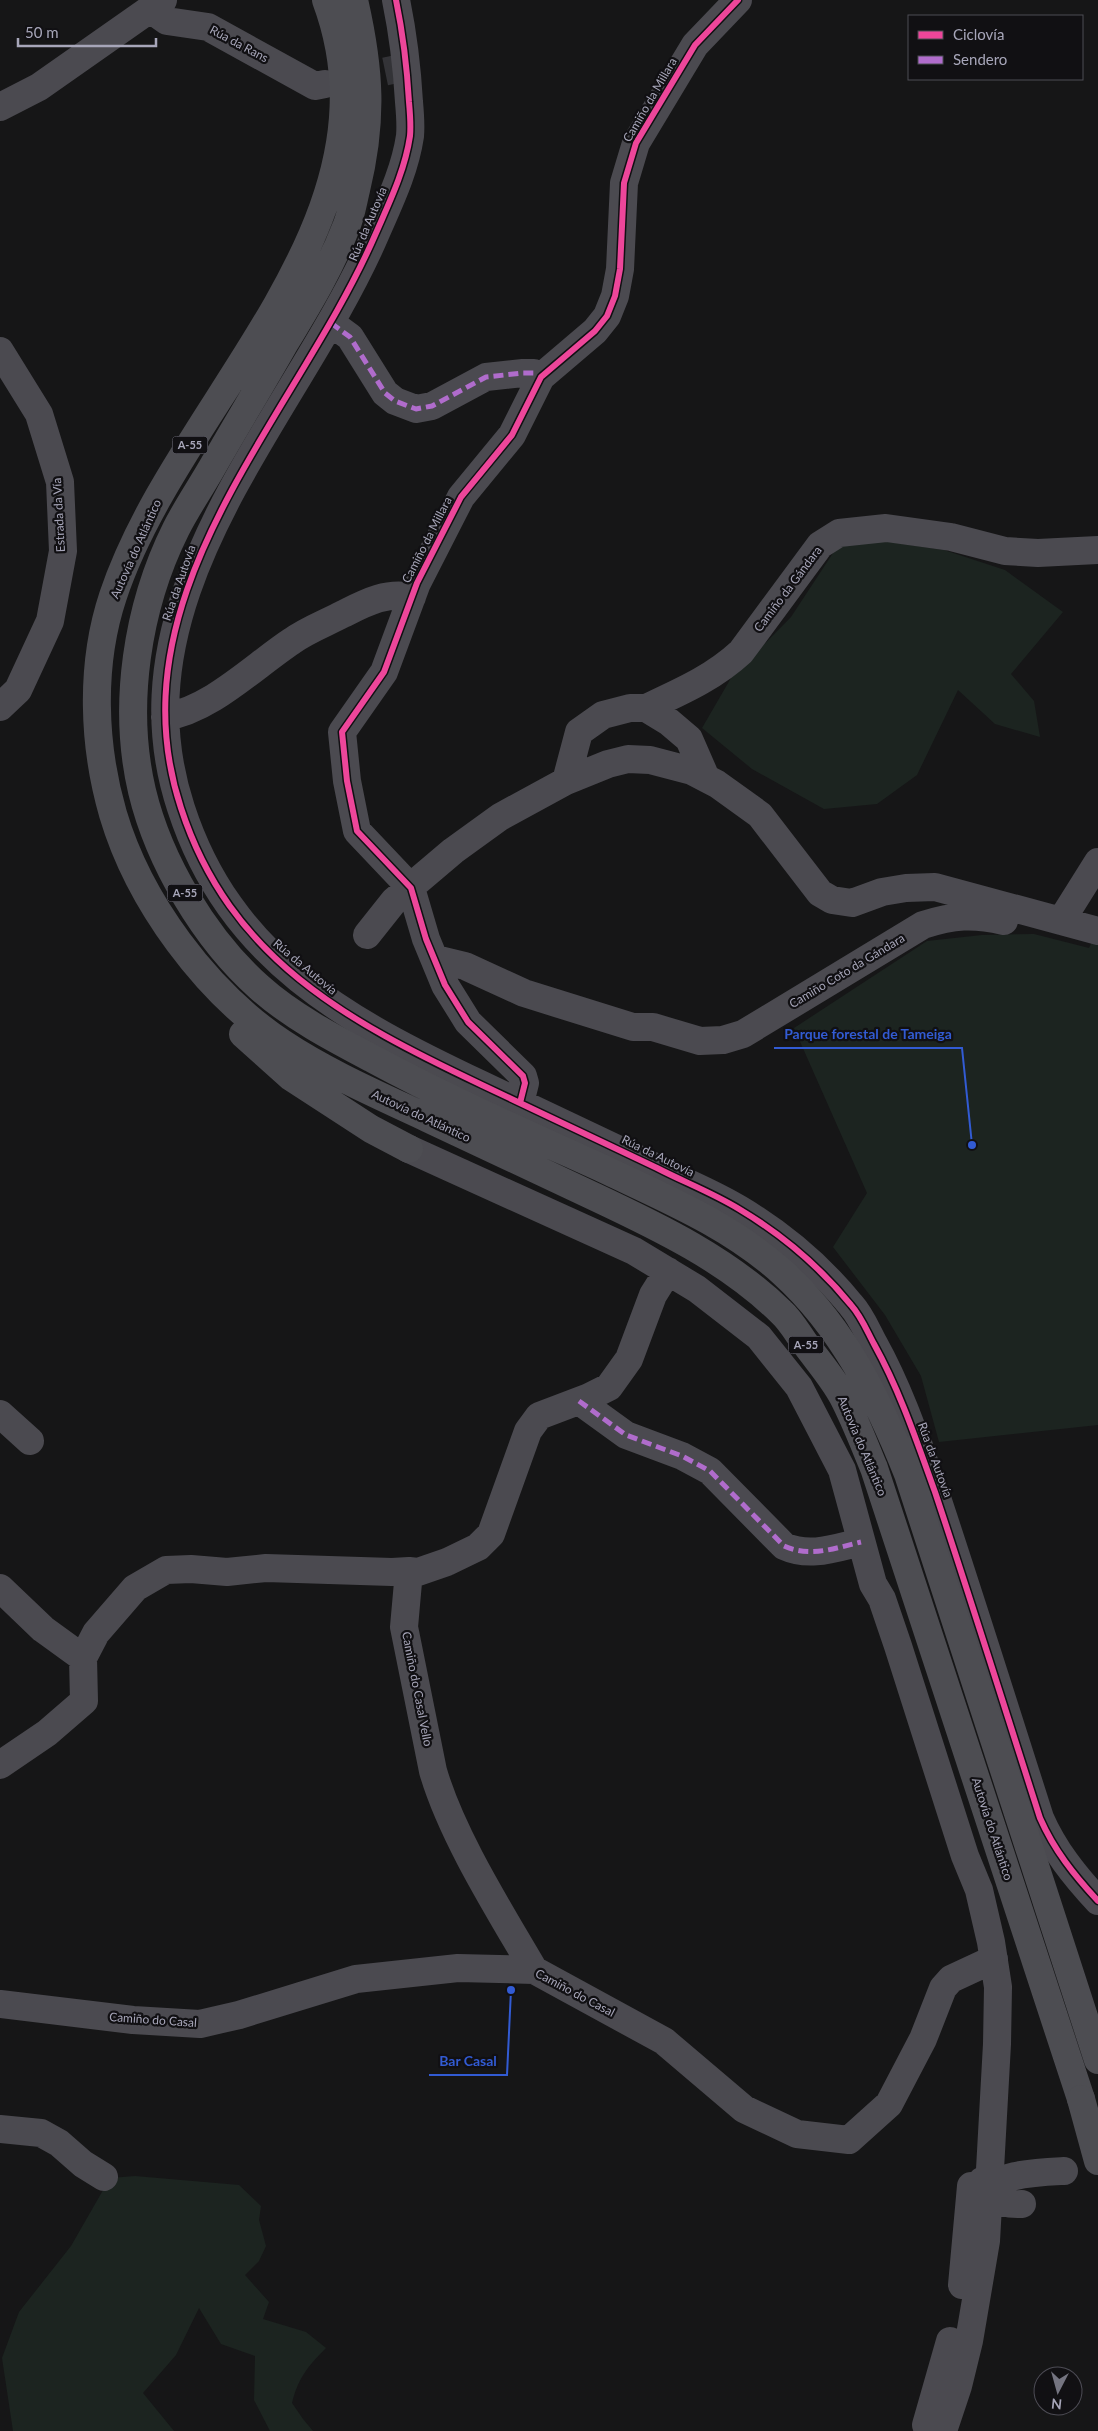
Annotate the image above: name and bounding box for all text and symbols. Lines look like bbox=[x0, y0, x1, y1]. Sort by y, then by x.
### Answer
scale bar bbox=[18, 15, 155, 47]
legend bbox=[908, 15, 1083, 80]
street label: Rúa da Rans bbox=[207, 22, 271, 65]
text: 50 m bbox=[25, 23, 59, 41]
text: Ciclovía bbox=[953, 25, 1004, 43]
text: Sendero bbox=[953, 50, 1007, 68]
street label: Camiño da Millara bbox=[619, 55, 680, 145]
street label: Rúa da Autovía bbox=[345, 185, 390, 263]
road number: A-55 bbox=[172, 436, 208, 454]
street label: Estrada da Vía bbox=[49, 477, 68, 553]
street label: Camiño da Millara bbox=[398, 494, 455, 585]
street label: Autovía do Atlántico bbox=[107, 497, 164, 601]
street label: Rúa da Autovía bbox=[159, 543, 198, 623]
street label: Camiño da Gándara bbox=[751, 543, 825, 634]
road number: A-55 bbox=[168, 884, 202, 901]
street label: Camiño Coto da Gándara bbox=[786, 930, 907, 1011]
street label: Rúa da Autovía bbox=[270, 935, 340, 998]
callout: Parque forestal de Tameiga bbox=[774, 1019, 962, 1048]
text: Parque forestal de Tameiga bbox=[784, 1025, 952, 1042]
street label: Autovía do Atlántico bbox=[369, 1086, 473, 1145]
street label: Rúa da Autovía bbox=[619, 1132, 697, 1180]
road number: A-55 bbox=[788, 1336, 824, 1354]
street label: Autovía do Atlántico bbox=[835, 1394, 890, 1498]
street label: Rúa da Autovía bbox=[915, 1420, 956, 1500]
street label: Camiño do Casal Vello bbox=[399, 1630, 436, 1748]
street label: Autovía do Atlántico bbox=[969, 1776, 1016, 1882]
street label: Camiño do Casal bbox=[533, 1965, 618, 2020]
street label: Camiño do Casal bbox=[109, 2009, 197, 2030]
callout: Bar Casal bbox=[429, 2046, 507, 2075]
text: Bar Casal bbox=[439, 2052, 497, 2069]
north arrow bbox=[1033, 2366, 1083, 2416]
text: N bbox=[1050, 2395, 1063, 2413]

